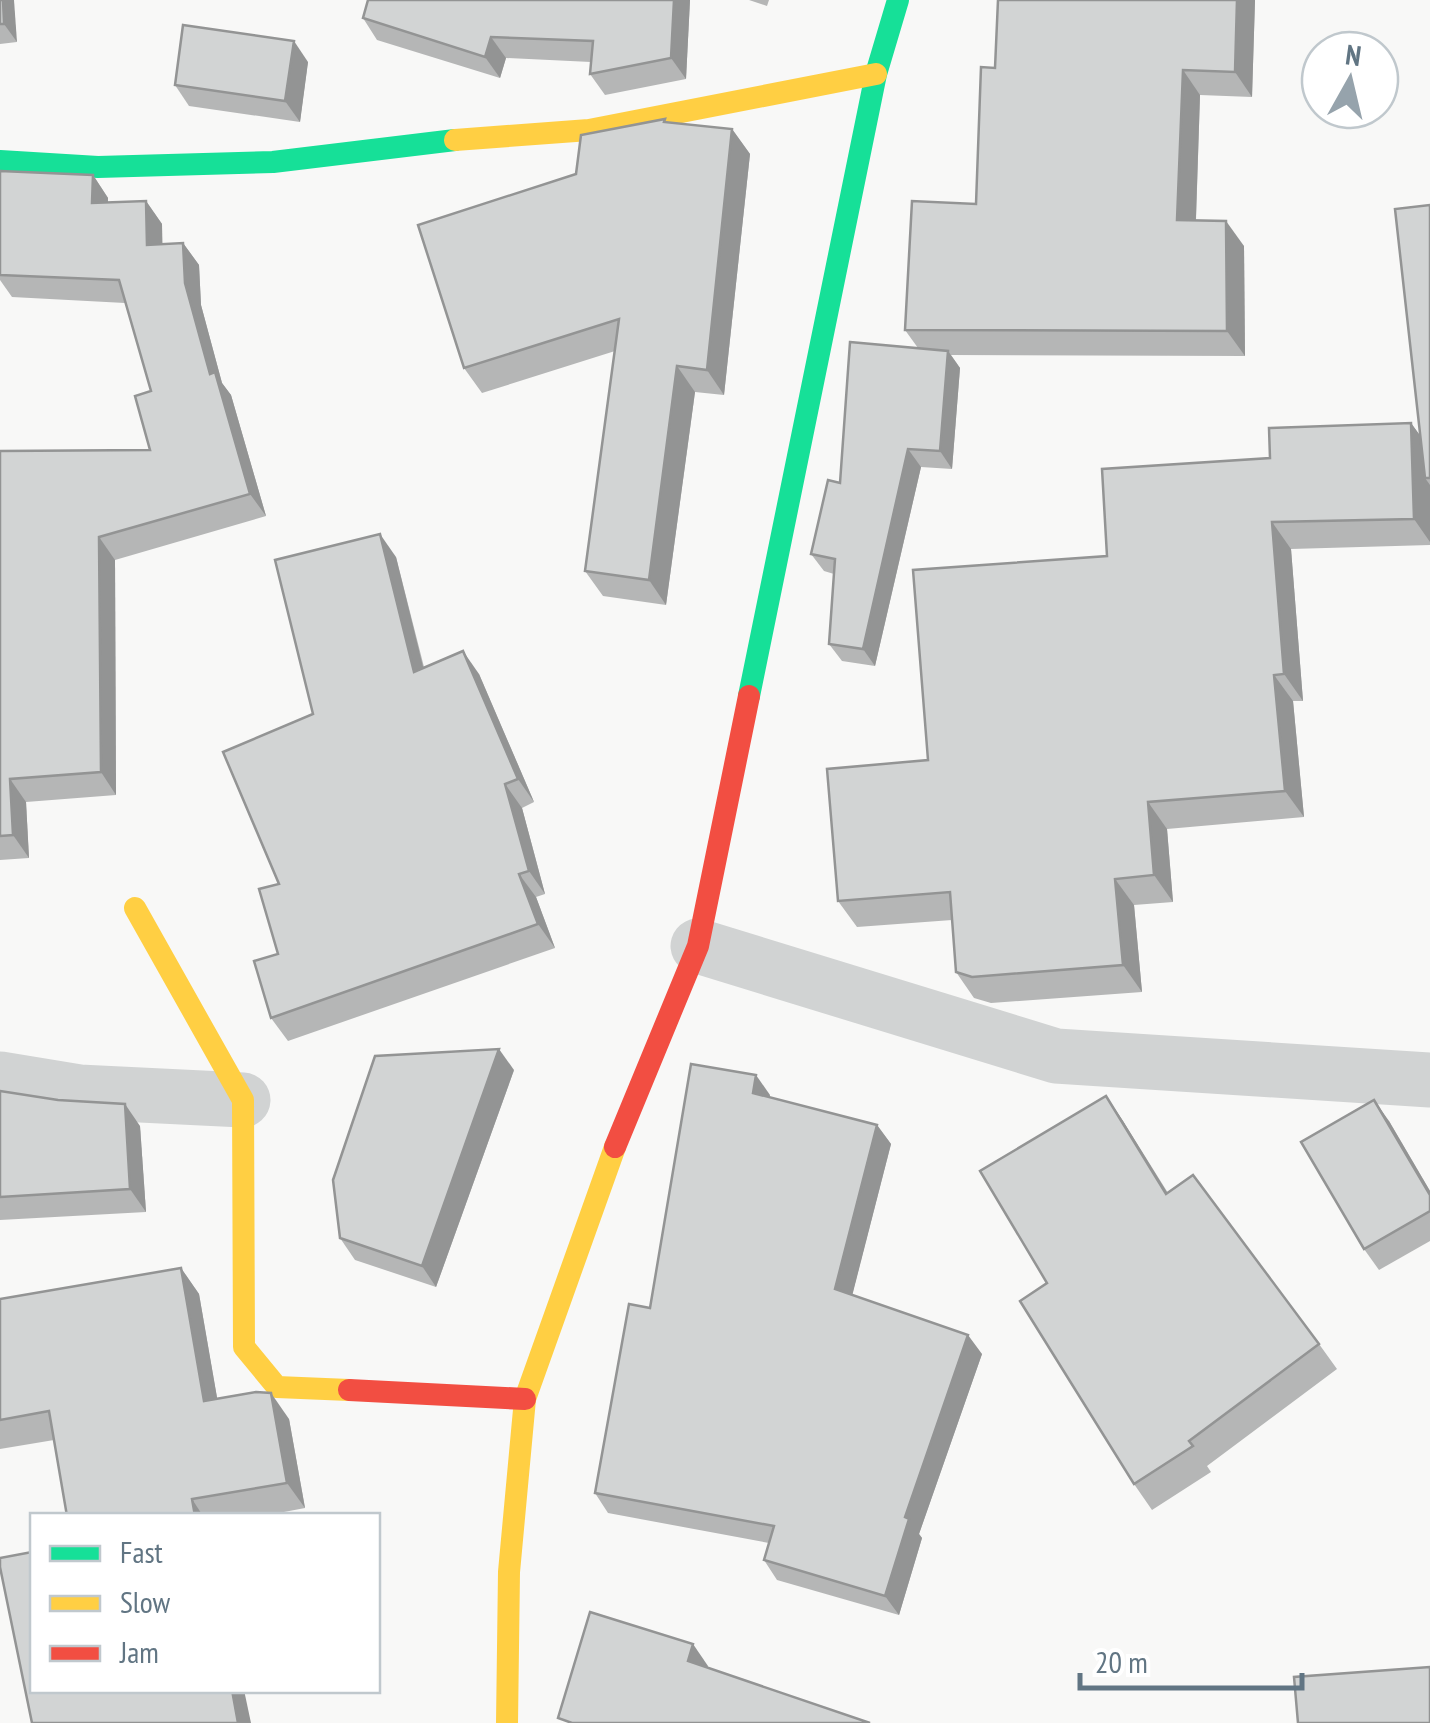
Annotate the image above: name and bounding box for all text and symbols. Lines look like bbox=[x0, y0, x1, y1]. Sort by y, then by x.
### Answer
north arrow bbox=[1300, 30, 1400, 130]
text: N bbox=[1343, 35, 1364, 74]
legend bbox=[30, 1513, 380, 1693]
text: Fast bbox=[120, 1532, 164, 1571]
text: Slow bbox=[120, 1582, 171, 1621]
scale bar bbox=[1080, 1628, 1302, 1690]
text: Jam bbox=[119, 1632, 159, 1671]
text: 20 m bbox=[1095, 1642, 1148, 1681]

